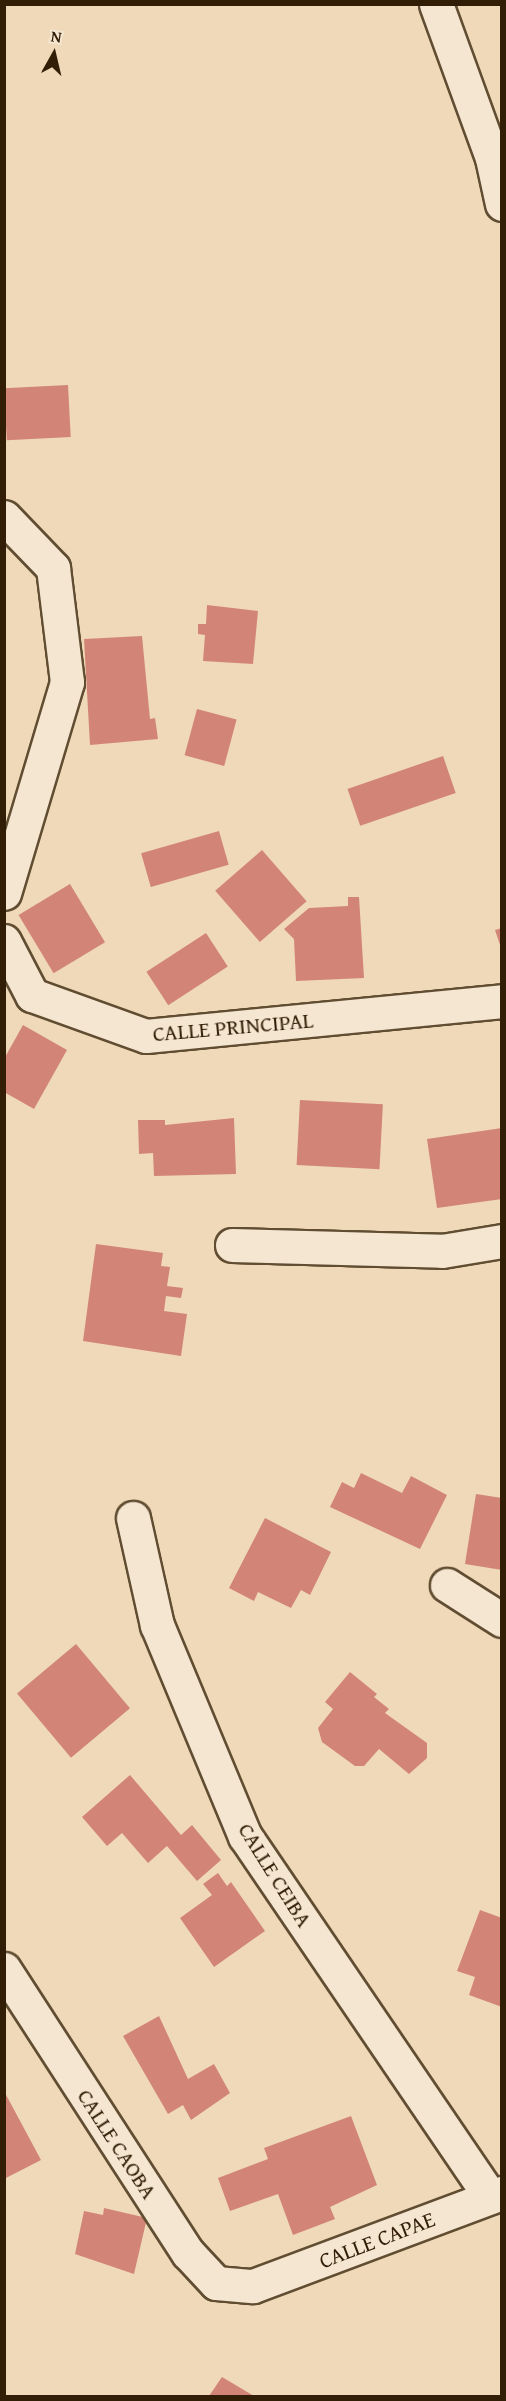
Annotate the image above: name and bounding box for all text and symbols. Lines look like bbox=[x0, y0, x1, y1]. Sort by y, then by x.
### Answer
north arrow bbox=[24, 24, 84, 84]
text: N bbox=[50, 24, 63, 49]
street label: CALLE PRINCIPAL bbox=[152, 1007, 314, 1047]
street label: CALLE CEIBA bbox=[233, 1818, 317, 1932]
street label: CALLE CAOBA bbox=[72, 2084, 162, 2204]
street label: CALLE CAPAE bbox=[315, 2206, 439, 2274]

